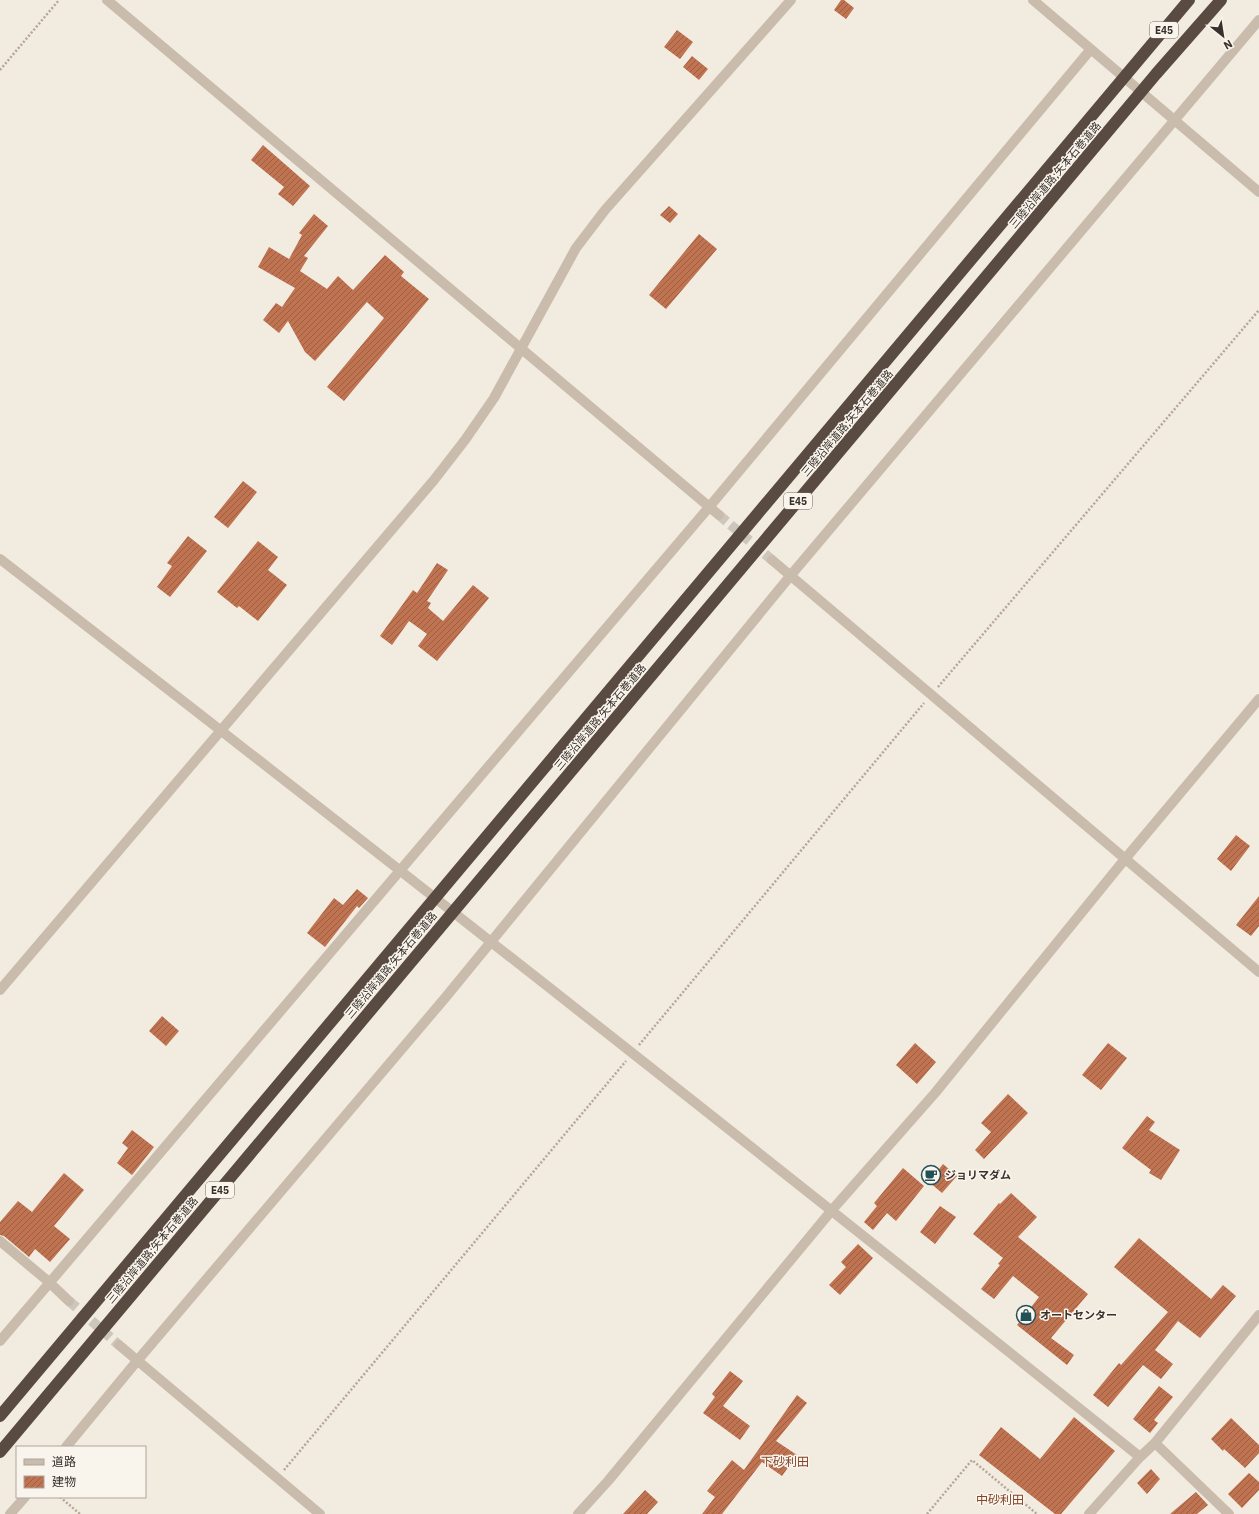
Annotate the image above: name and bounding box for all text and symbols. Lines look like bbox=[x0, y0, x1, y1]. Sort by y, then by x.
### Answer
north arrow bbox=[1203, 16, 1243, 56]
road number: E45 bbox=[1150, 22, 1178, 38]
text: N bbox=[1221, 37, 1235, 53]
street label: 三陸沿岸道路;矢本石巻道路 bbox=[1006, 119, 1104, 231]
street label: 三陸沿岸道路;矢本石巻道路 bbox=[798, 367, 896, 479]
road number: E45 bbox=[784, 493, 812, 509]
street label: 三陸沿岸道路;矢本石巻道路 bbox=[551, 661, 649, 773]
street label: 三陸沿岸道路;矢本石巻道路 bbox=[342, 909, 440, 1021]
cafe icon: ジョリマダム bbox=[920, 1164, 942, 1186]
place label: ジョリマダム bbox=[945, 1168, 1011, 1182]
road number: E45 bbox=[206, 1182, 234, 1198]
street label: 三陸沿岸道路;矢本石巻道路 bbox=[103, 1194, 201, 1306]
shop icon: オートセンター bbox=[1015, 1304, 1037, 1326]
place label: オートセンター bbox=[1040, 1308, 1117, 1322]
legend bbox=[16, 1446, 146, 1498]
text: 道路 bbox=[52, 1454, 76, 1469]
district label: 下砂利田 bbox=[761, 1454, 809, 1469]
text: 建物 bbox=[52, 1474, 76, 1489]
district label: 中砂利田 bbox=[976, 1492, 1024, 1507]

